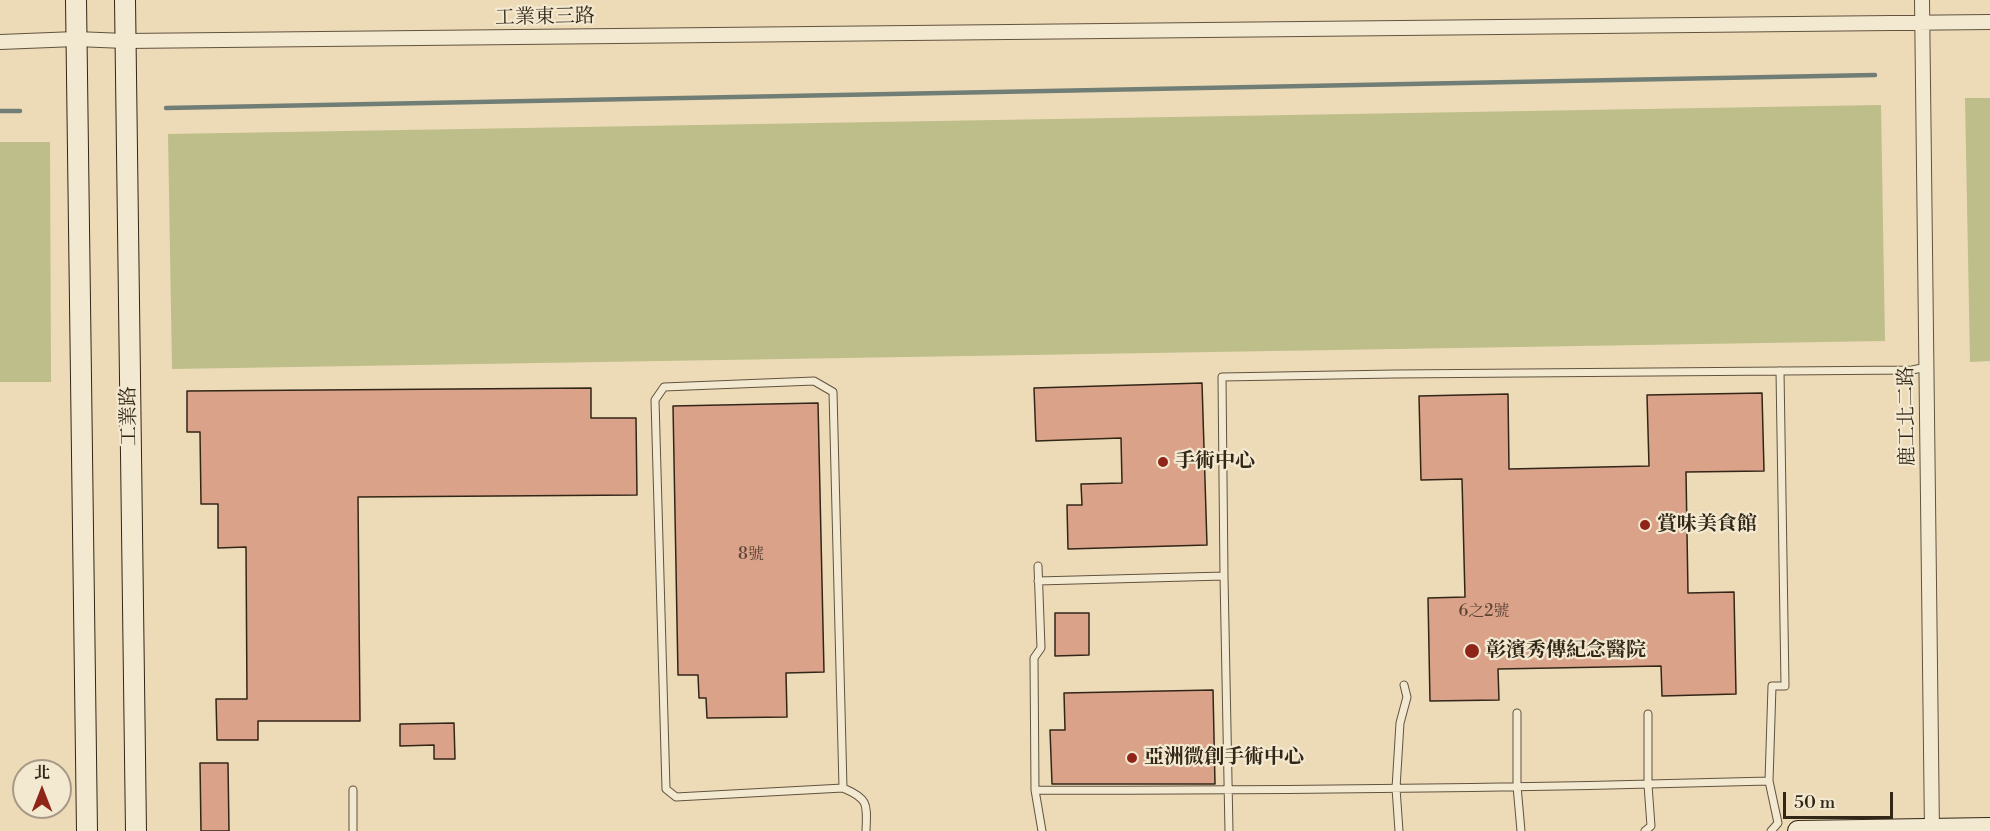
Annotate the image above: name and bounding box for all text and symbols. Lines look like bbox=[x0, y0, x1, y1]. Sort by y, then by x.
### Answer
street label: 工業東三路 bbox=[495, 5, 595, 31]
street label: 鹿工北二路 bbox=[1895, 366, 1921, 466]
street label: 工業路 bbox=[117, 386, 143, 446]
place label: 手術中心 bbox=[1175, 450, 1255, 474]
marker: 手術中心 bbox=[1156, 455, 1170, 469]
place label: 賞味美食館 bbox=[1657, 513, 1757, 537]
marker: 賞味美食館 bbox=[1638, 518, 1652, 532]
house number: 8號 bbox=[738, 545, 764, 565]
house number: 6之2號 bbox=[1459, 602, 1509, 622]
place label: 彰濱秀傳紀念醫院 bbox=[1486, 639, 1646, 663]
marker: 彰濱秀傳紀念醫院 bbox=[1463, 642, 1481, 660]
place label: 亞洲微創手術中心 bbox=[1144, 746, 1304, 770]
marker: 亞洲微創手術中心 bbox=[1125, 751, 1139, 765]
north arrow bbox=[12, 759, 72, 819]
text: 北 bbox=[34, 763, 50, 783]
scale bar bbox=[1786, 780, 1896, 818]
text: 50 m bbox=[1794, 791, 1835, 814]

